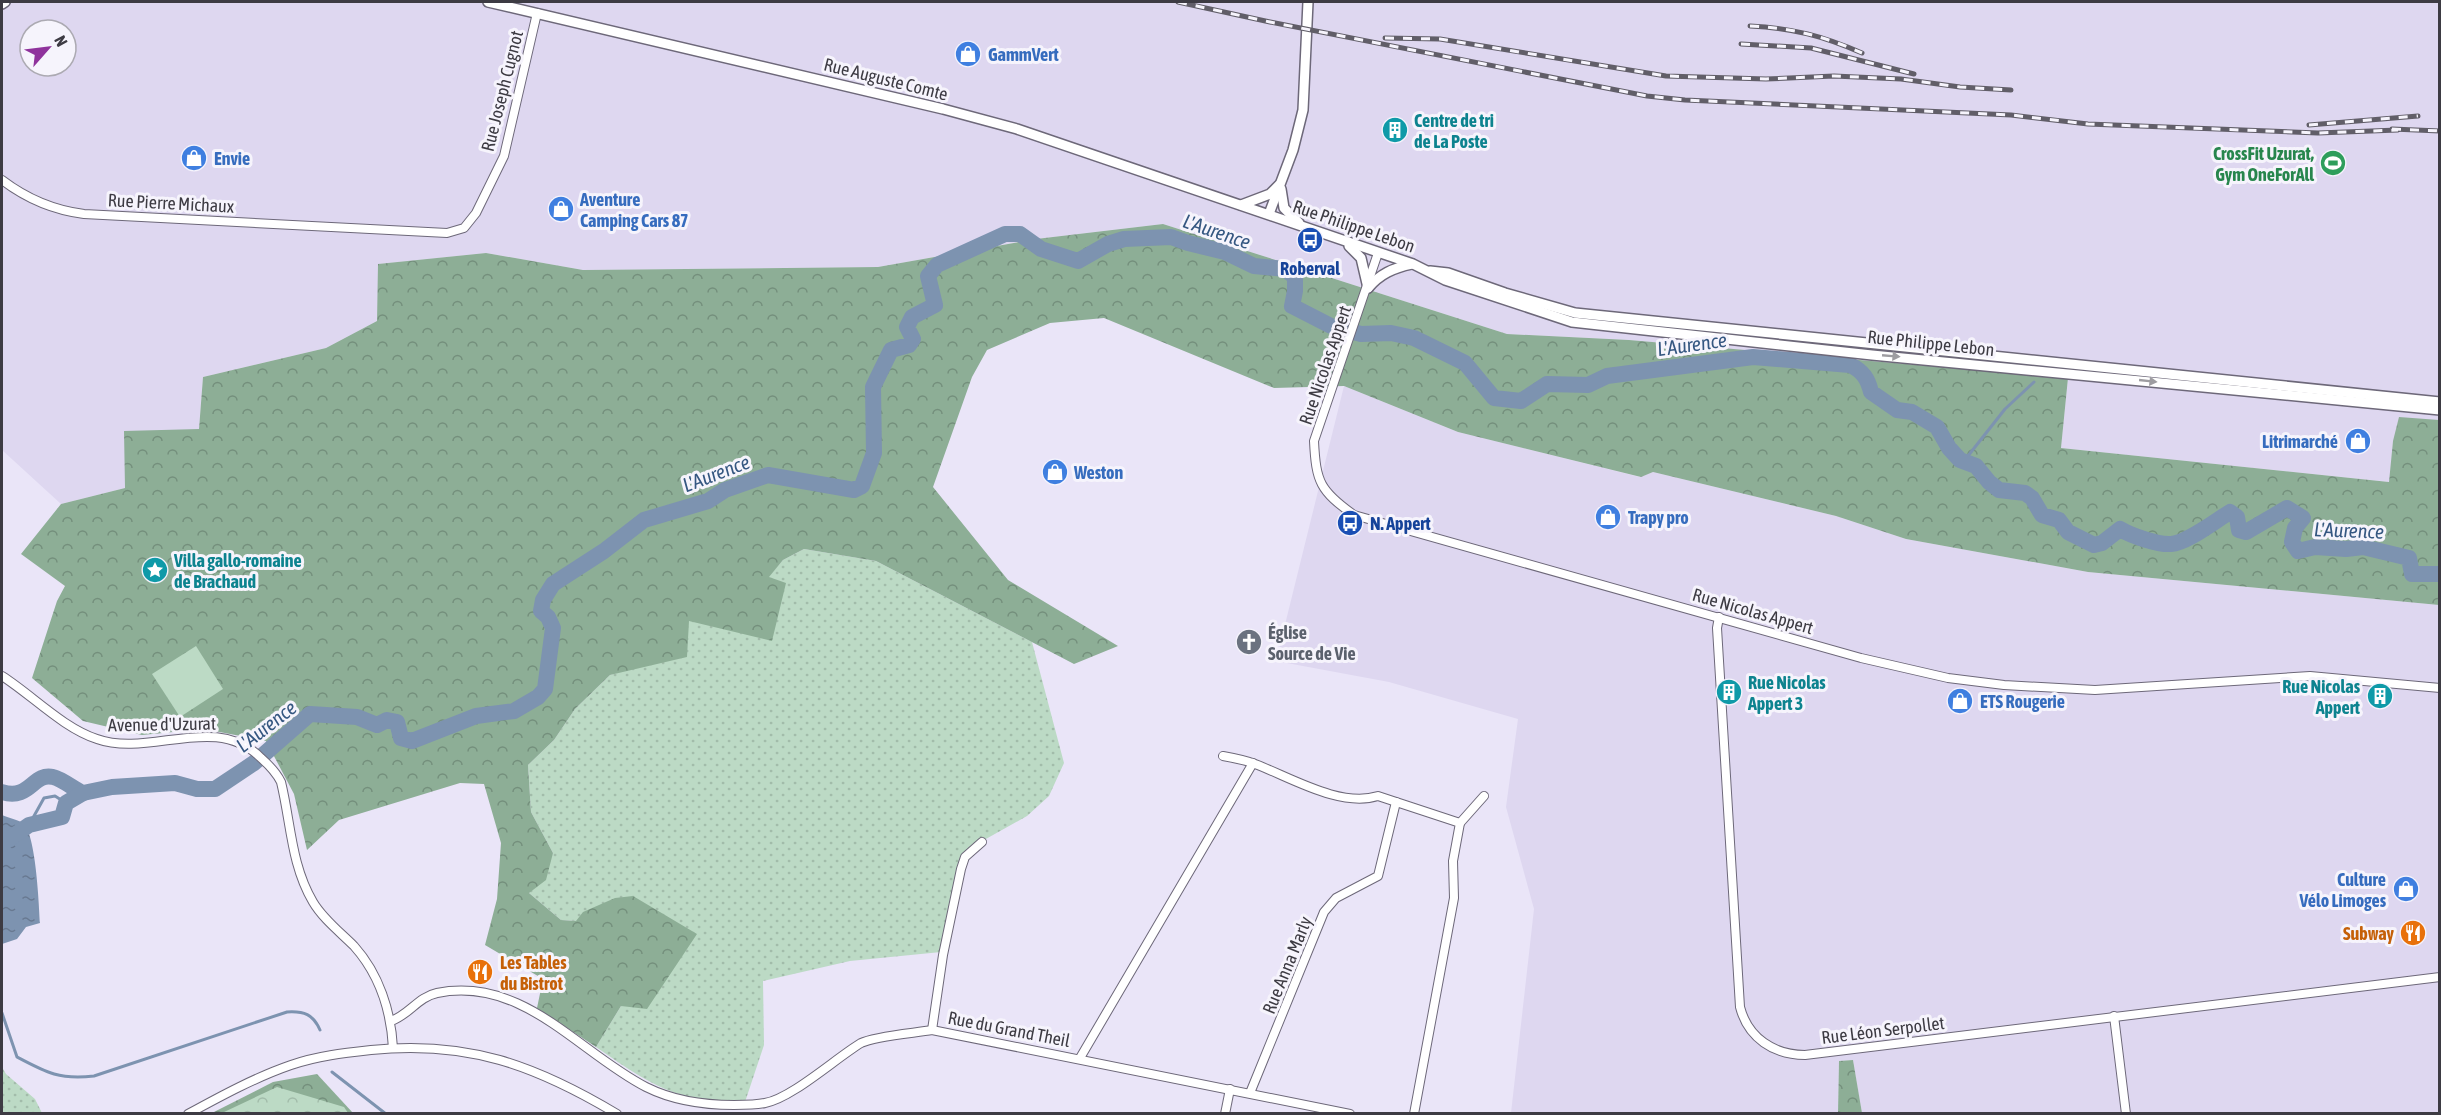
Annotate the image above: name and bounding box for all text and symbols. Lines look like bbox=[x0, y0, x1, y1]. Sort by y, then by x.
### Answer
north arrow bbox=[18, 18, 78, 78]
street label: Rue Joseph Cugnot bbox=[477, 28, 527, 154]
text: N bbox=[51, 33, 71, 49]
shop icon: GammVert bbox=[953, 39, 983, 69]
place label: GammVert bbox=[988, 44, 1059, 65]
street label: Rue Auguste Comte bbox=[822, 53, 950, 105]
place label: Centre de tri de La Poste bbox=[1414, 110, 1494, 152]
building icon: Centre de tri de La Poste bbox=[1380, 115, 1410, 145]
shop icon: Envie bbox=[179, 143, 209, 173]
place label: CrossFit Uzurat, Gym OneForAll bbox=[2213, 143, 2314, 185]
place label: Envie bbox=[214, 148, 250, 169]
sports icon: CrossFit Uzurat, Gym OneForAll bbox=[2318, 148, 2348, 178]
street label: Rue Pierre Michaux bbox=[107, 189, 235, 217]
place label: Aventure Camping Cars 87 bbox=[579, 189, 689, 231]
shop icon: Aventure Camping Cars 87 bbox=[546, 194, 576, 224]
street label: Rue Philippe Lebon bbox=[1290, 195, 1418, 257]
water label: L'Aurence bbox=[1180, 209, 1254, 253]
bus stop icon: Roberval bbox=[1295, 225, 1325, 255]
place label: Roberval bbox=[1280, 258, 1340, 279]
street label: Rue Nicolas Appert bbox=[1295, 303, 1355, 427]
street label: Rue Philippe Lebon bbox=[1867, 326, 1995, 360]
water label: L'Aurence bbox=[1656, 328, 1728, 360]
one-way arrow bbox=[1882, 351, 1901, 361]
one-way arrow bbox=[2138, 376, 2157, 386]
shop icon: Litrimarché bbox=[2343, 426, 2373, 456]
place label: Litrimarché bbox=[2262, 431, 2338, 452]
water label: L'Aurence bbox=[679, 450, 753, 496]
shop icon: Weston bbox=[1040, 457, 1070, 487]
place label: Weston bbox=[1073, 462, 1123, 483]
shop icon: Trapy pro bbox=[1593, 502, 1623, 532]
place label: Trapy pro bbox=[1628, 507, 1689, 528]
bus stop icon: N. Appert bbox=[1335, 508, 1365, 538]
place label: N. Appert bbox=[1370, 513, 1431, 534]
water label: L'Aurence bbox=[2314, 517, 2384, 543]
place label: Villa gallo-romaine de Brachaud bbox=[173, 550, 302, 592]
place icon: Villa gallo-romaine de Brachaud bbox=[140, 555, 170, 585]
street label: Rue Nicolas Appert bbox=[1690, 584, 1816, 638]
place label: Église Source de Vie bbox=[1268, 622, 1356, 664]
church icon: Église Source de Vie bbox=[1234, 627, 1264, 657]
place label: Rue Nicolas Appert 3 bbox=[1747, 672, 1826, 714]
place label: Rue Nicolas Appert bbox=[2282, 676, 2361, 718]
building icon: Rue Nicolas Appert 3 bbox=[1714, 677, 1744, 707]
building icon: Rue Nicolas Appert bbox=[2365, 681, 2395, 711]
shop icon: ETS Rougerie bbox=[1945, 686, 1975, 716]
place label: ETS Rougerie bbox=[1980, 691, 2065, 712]
water label: L'Aurence bbox=[231, 695, 301, 757]
street label: Avenue d'Uzurat bbox=[108, 713, 216, 735]
place label: Culture Vélo Limoges bbox=[2299, 869, 2387, 911]
shop icon: Culture Vélo Limoges bbox=[2391, 874, 2421, 904]
street label: Rue Anna Marly bbox=[1258, 913, 1316, 1017]
restaurant icon: Subway bbox=[2398, 918, 2428, 948]
place label: Subway bbox=[2343, 923, 2395, 944]
place label: Les Tables du Bistrot bbox=[500, 952, 567, 994]
restaurant icon: Les Tables du Bistrot bbox=[465, 957, 495, 987]
street label: Rue du Grand Theil bbox=[946, 1007, 1072, 1051]
street label: Rue Léon Serpollet bbox=[1820, 1012, 1946, 1048]

